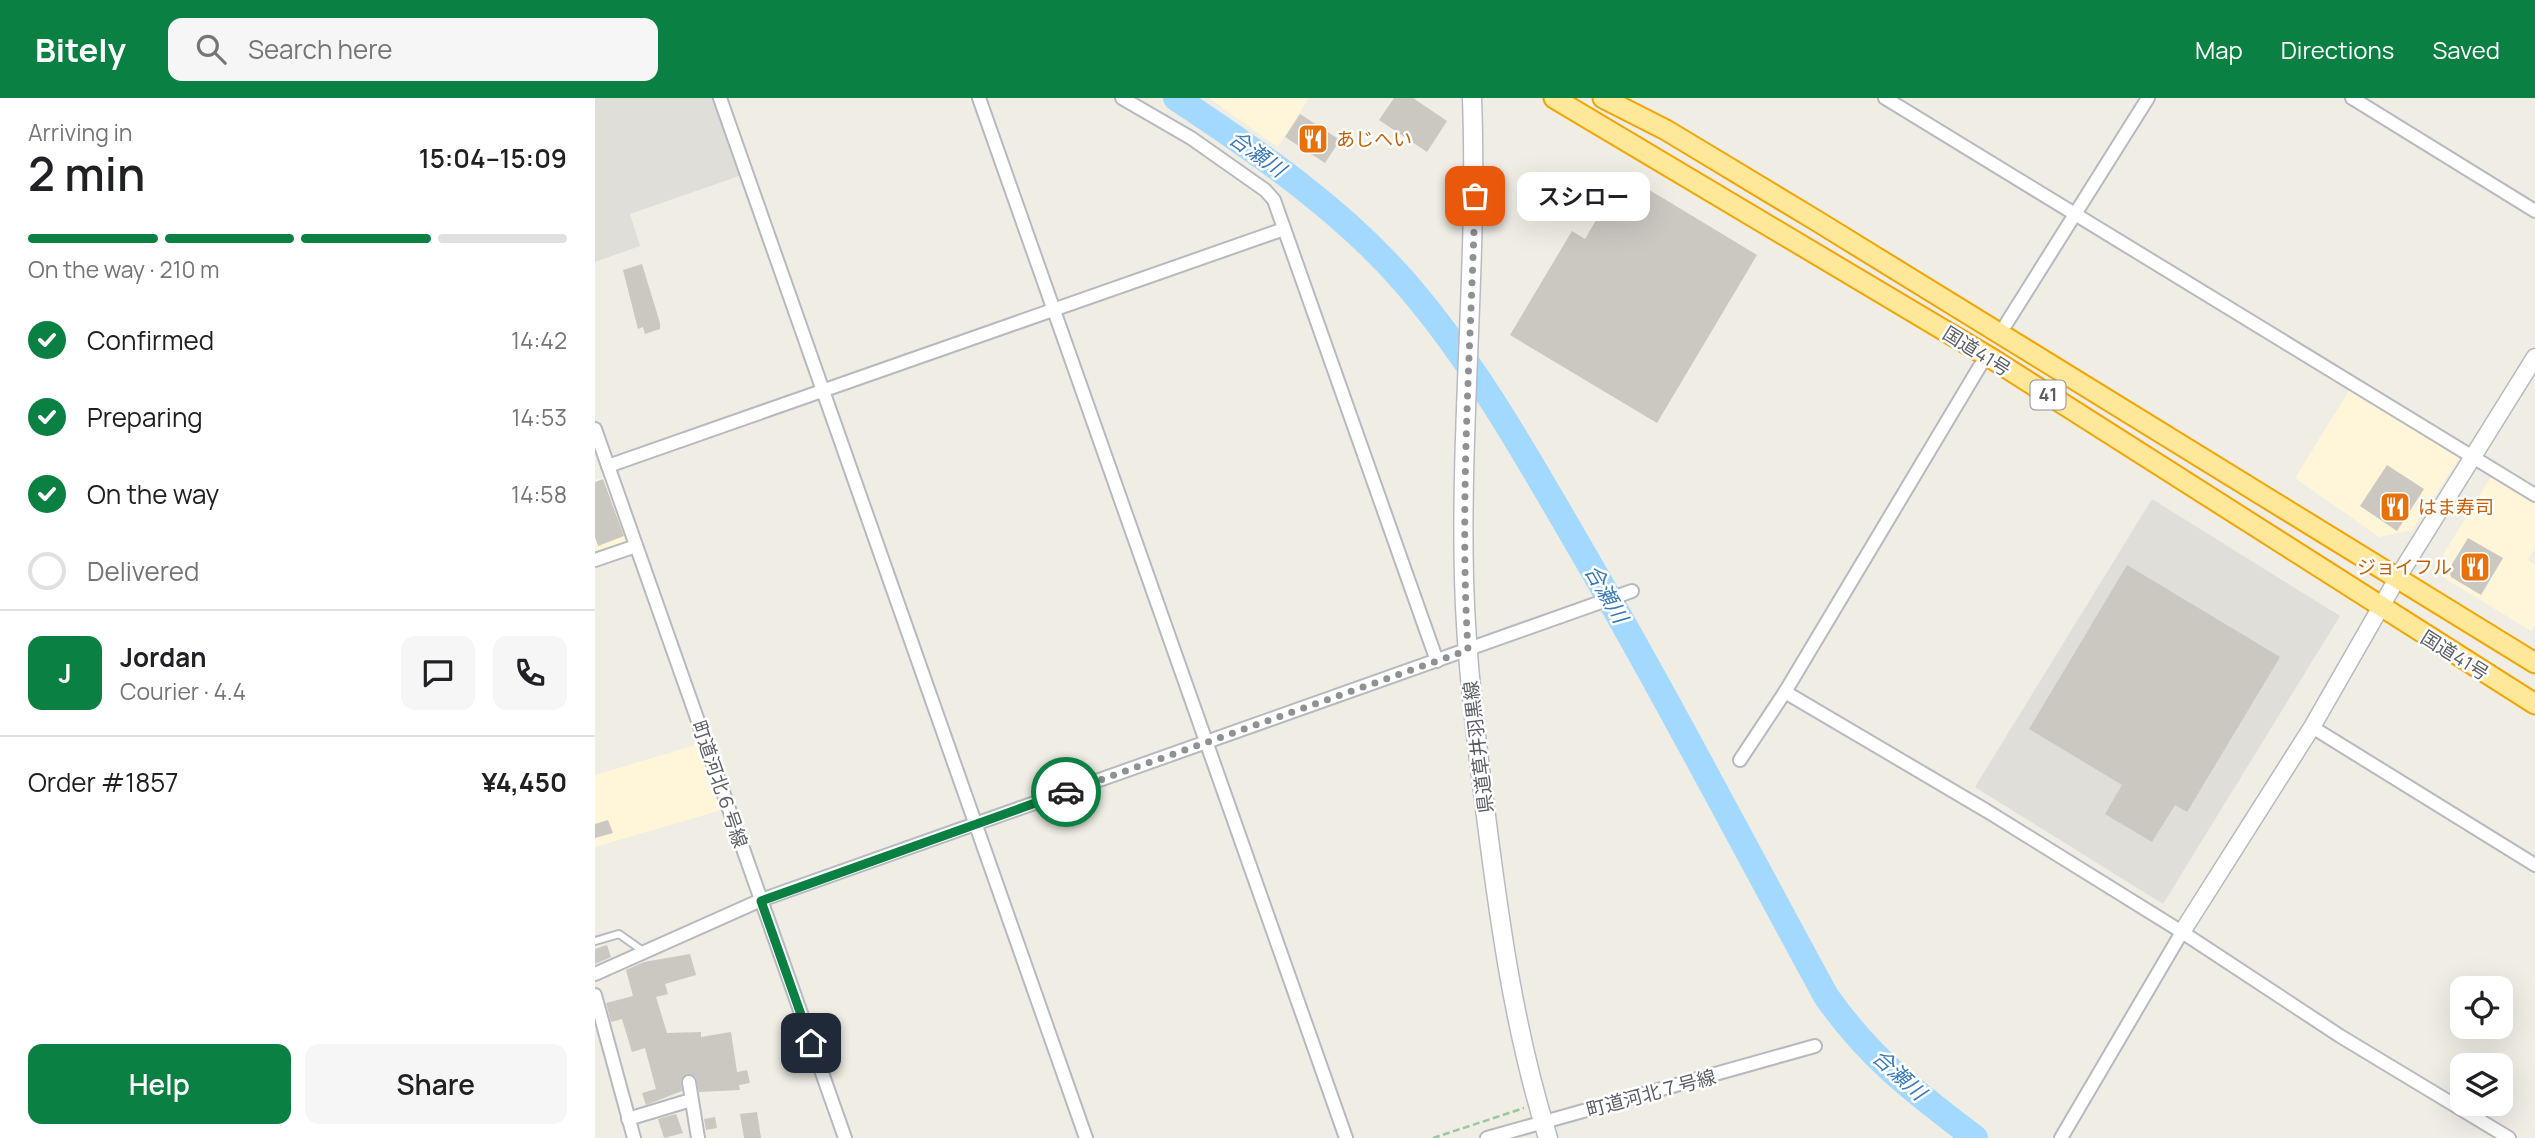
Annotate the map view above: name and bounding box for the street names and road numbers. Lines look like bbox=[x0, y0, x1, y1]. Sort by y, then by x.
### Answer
street label: 国道41号 bbox=[1938, 320, 2016, 382]
road number: 41 bbox=[2031, 380, 2065, 410]
street label: 国道41号 bbox=[2416, 624, 2494, 686]
street label: 県道草井羽黒線 bbox=[1457, 679, 1499, 815]
street label: 町道河北６号線 bbox=[686, 717, 754, 851]
street label: 町道河北７号線 bbox=[1583, 1063, 1719, 1123]

